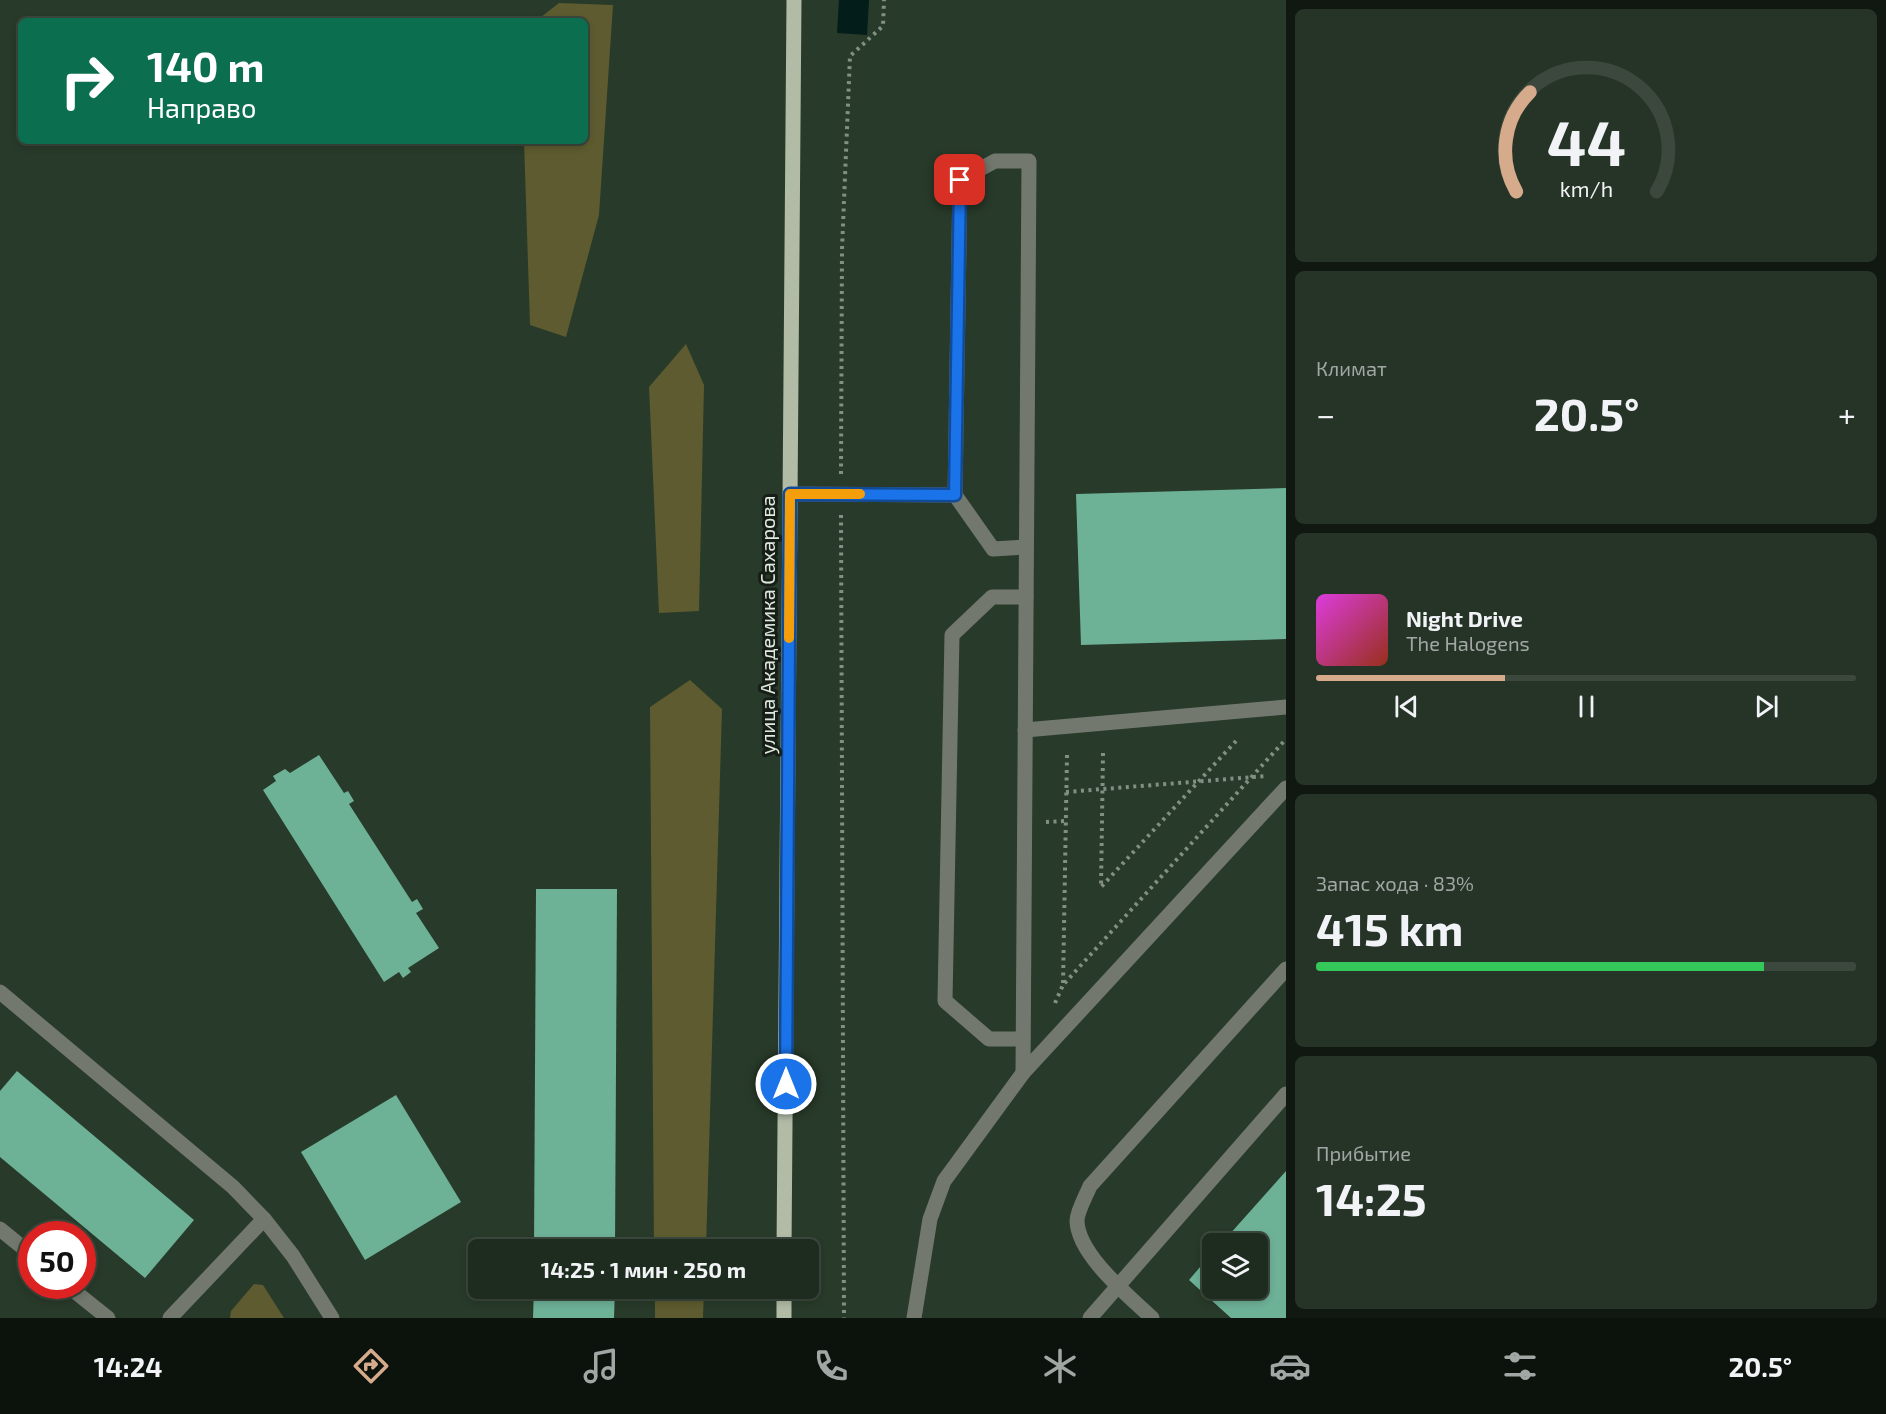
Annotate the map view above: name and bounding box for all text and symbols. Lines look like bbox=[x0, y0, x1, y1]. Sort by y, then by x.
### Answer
text: 140 m bbox=[147, 40, 264, 90]
icon: right bbox=[48, 42, 126, 120]
text: Направо bbox=[147, 91, 256, 123]
text: 44 bbox=[1546, 105, 1626, 180]
pin bbox=[934, 154, 985, 205]
icon: arrive bbox=[943, 163, 976, 196]
text: km/h bbox=[1559, 177, 1613, 202]
text: Климат bbox=[1316, 356, 1387, 380]
text: 20.5° bbox=[1534, 386, 1639, 440]
text: − bbox=[1316, 394, 1335, 434]
text: + bbox=[1838, 394, 1856, 434]
street label: улица Академика Сахарова bbox=[755, 495, 780, 755]
text: Night Drive bbox=[1406, 605, 1523, 631]
text: The Halogens bbox=[1406, 631, 1530, 655]
icon: previous bbox=[1390, 690, 1423, 723]
icon: pause bbox=[1570, 690, 1603, 723]
icon: next bbox=[1750, 690, 1783, 723]
text: Запас хода · 83% bbox=[1316, 871, 1474, 895]
text: 415 km bbox=[1316, 901, 1463, 955]
position arrow bbox=[754, 1052, 818, 1116]
text: Прибытие bbox=[1316, 1141, 1411, 1165]
text: 14:25 bbox=[1316, 1171, 1427, 1225]
speed limit sign: 50 bbox=[18, 1221, 96, 1299]
map controls bbox=[1202, 1233, 1268, 1299]
button: layers bbox=[1202, 1233, 1268, 1299]
text: 14:25 · 1 мин · 250 m bbox=[541, 1256, 746, 1282]
icon: directions bbox=[350, 1345, 392, 1387]
icon: music bbox=[580, 1345, 622, 1387]
icon: phone bbox=[810, 1345, 852, 1387]
icon: climate bbox=[1039, 1345, 1081, 1387]
icon: car bbox=[1269, 1345, 1311, 1387]
icon: filters bbox=[1499, 1345, 1541, 1387]
text: 14:24 bbox=[94, 1350, 163, 1382]
text: 20.5° bbox=[1729, 1350, 1792, 1382]

